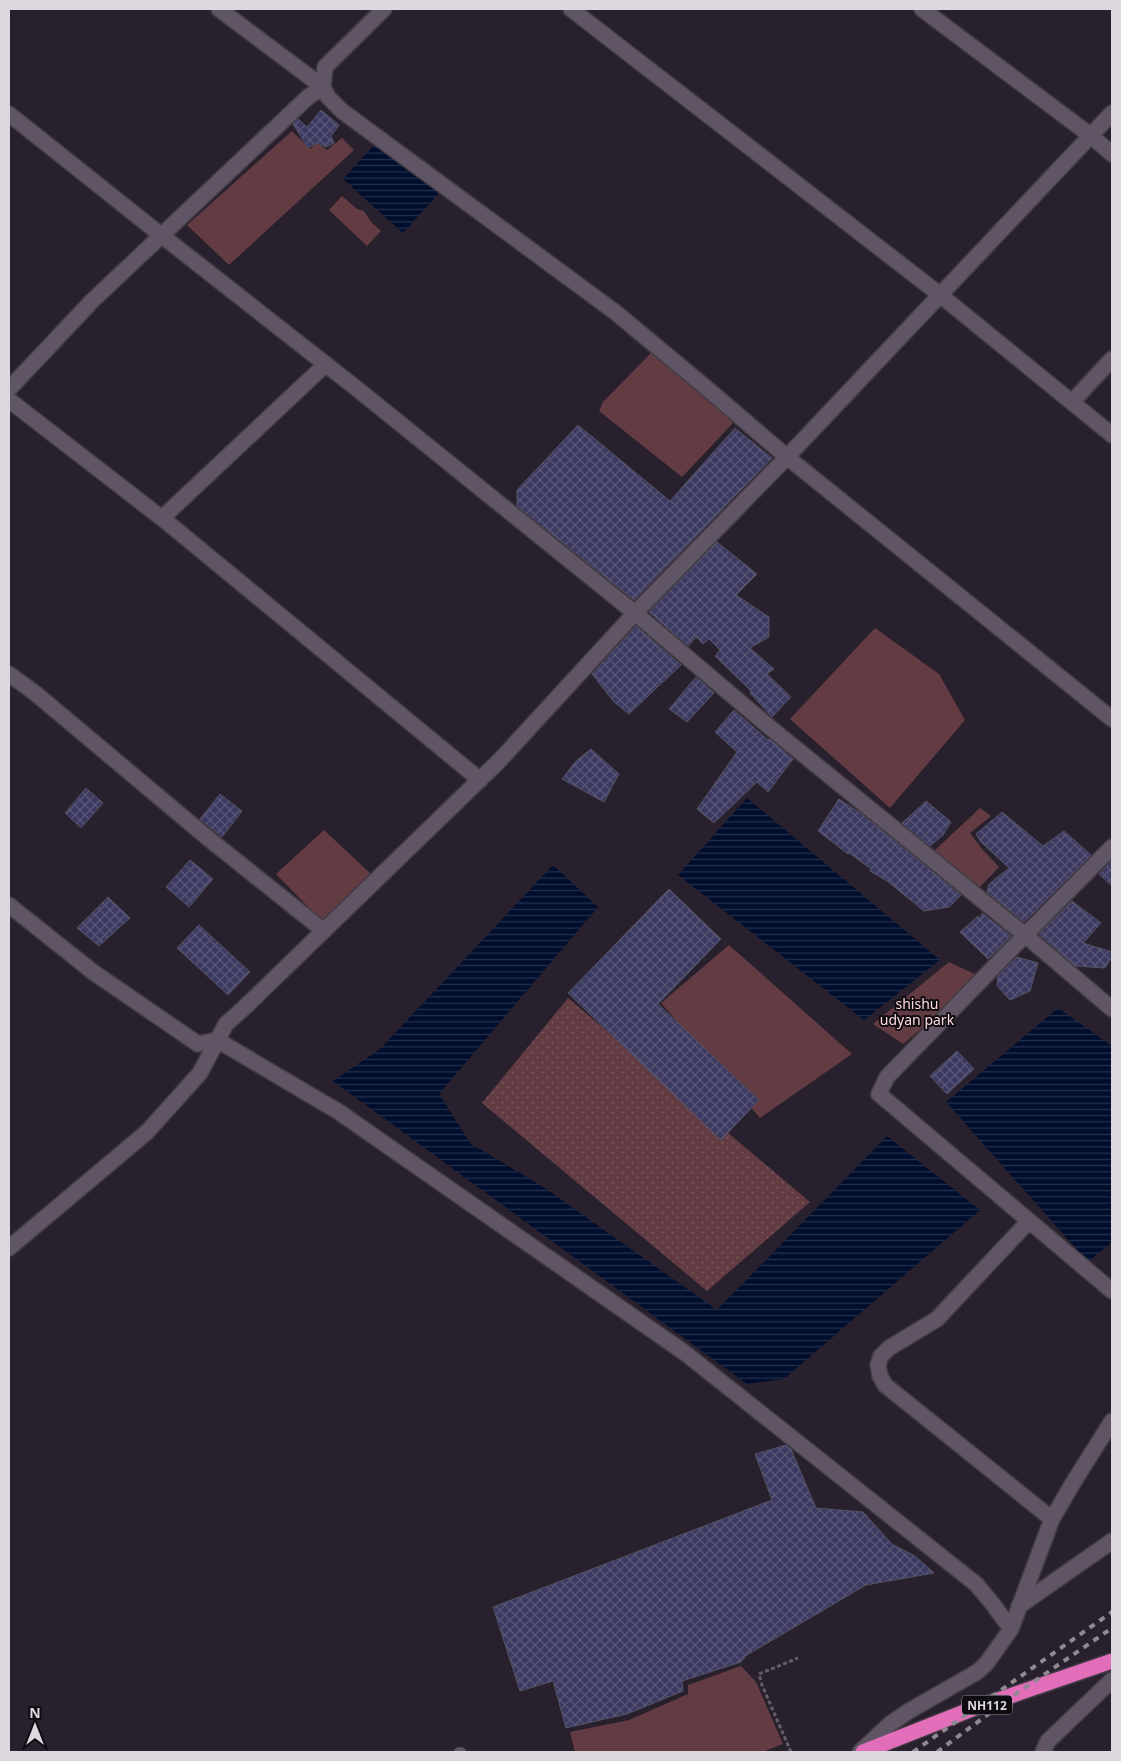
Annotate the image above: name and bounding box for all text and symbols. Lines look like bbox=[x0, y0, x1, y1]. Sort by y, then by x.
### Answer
park label: shishu udyan park bbox=[880, 994, 955, 1029]
road number: NH112 bbox=[962, 1696, 1012, 1714]
north arrow bbox=[10, 1701, 60, 1751]
text: N bbox=[29, 1703, 41, 1722]

